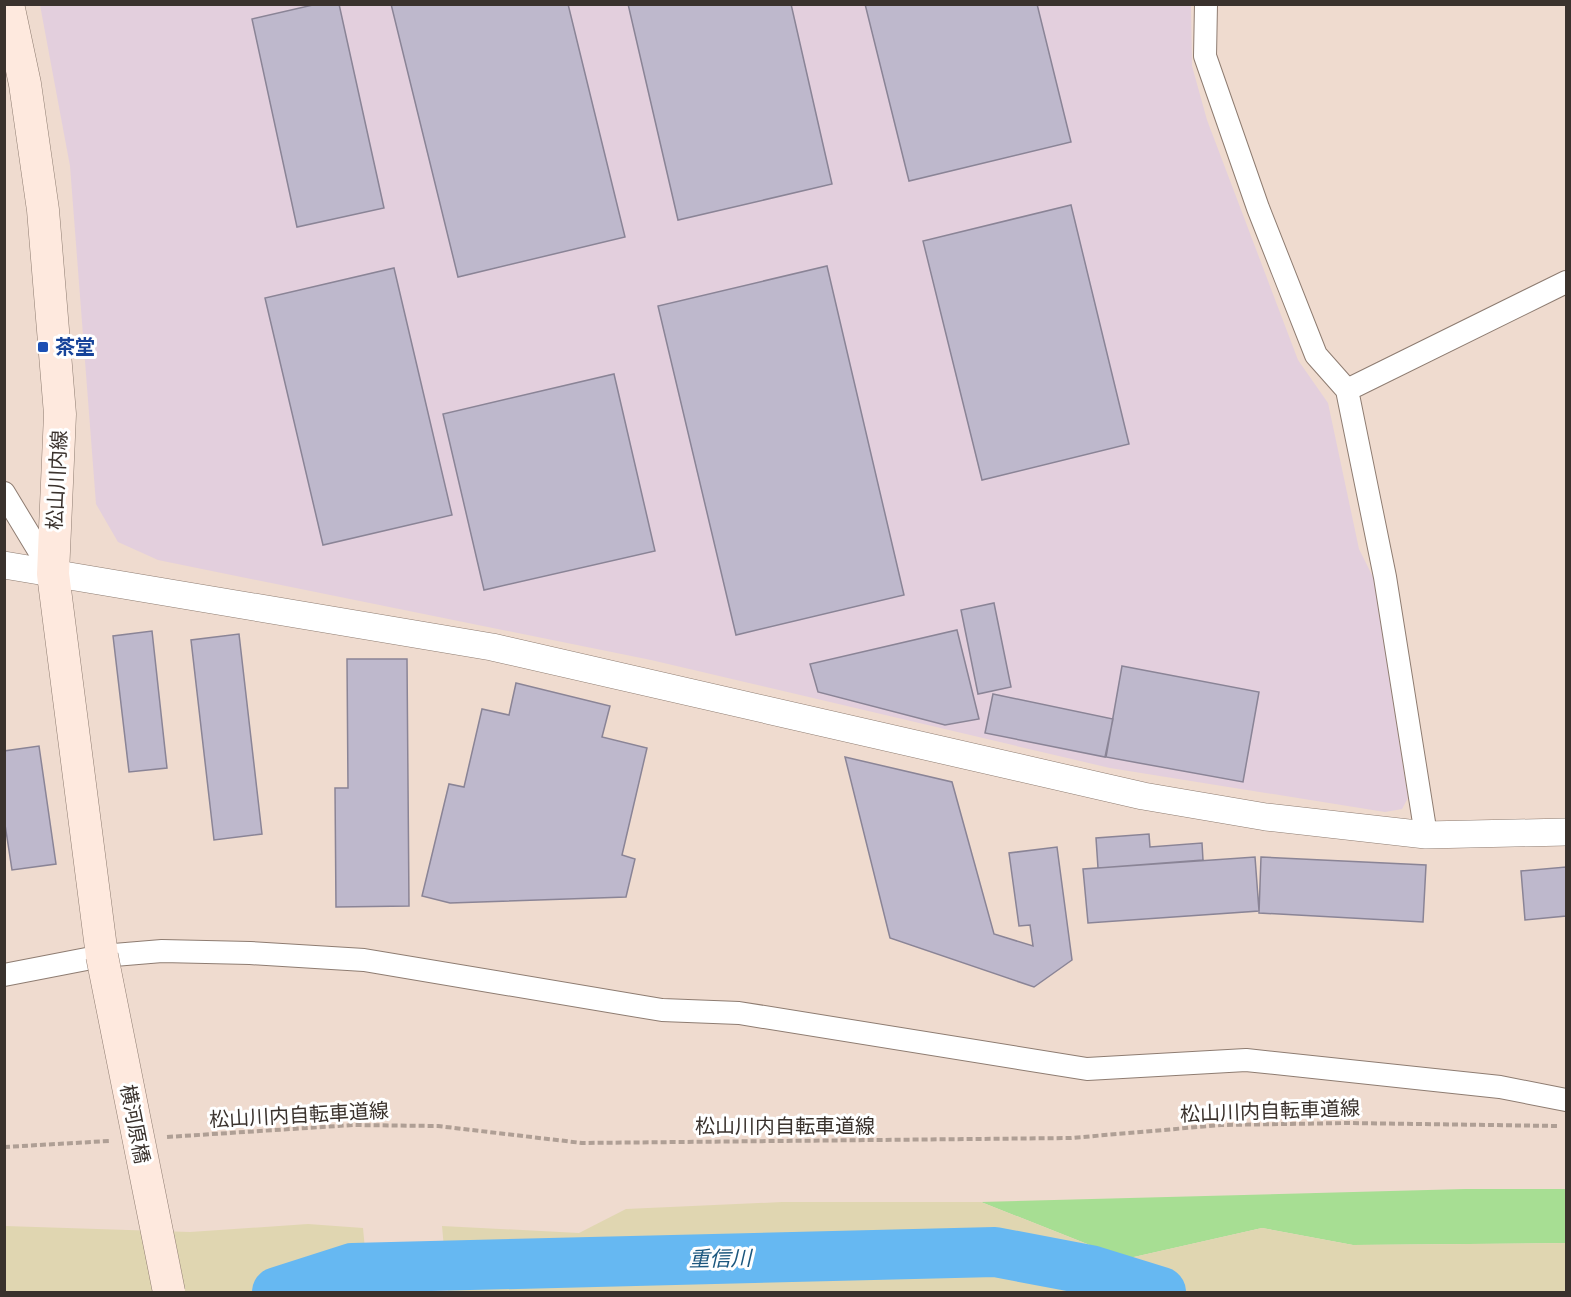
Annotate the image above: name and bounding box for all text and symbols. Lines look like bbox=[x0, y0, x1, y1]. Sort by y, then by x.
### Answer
place label: 茶堂 bbox=[55, 336, 95, 359]
marker: 茶堂 bbox=[36, 340, 50, 354]
street label: 松山川内線 bbox=[43, 429, 72, 531]
street label: 横河原橋 bbox=[116, 1083, 153, 1166]
street label: 松山川内自転車道線 bbox=[1180, 1097, 1360, 1126]
street label: 松山川内自転車道線 bbox=[209, 1099, 390, 1132]
street label: 松山川内自転車道線 bbox=[695, 1115, 875, 1138]
water label: 重信川 bbox=[688, 1246, 754, 1272]

